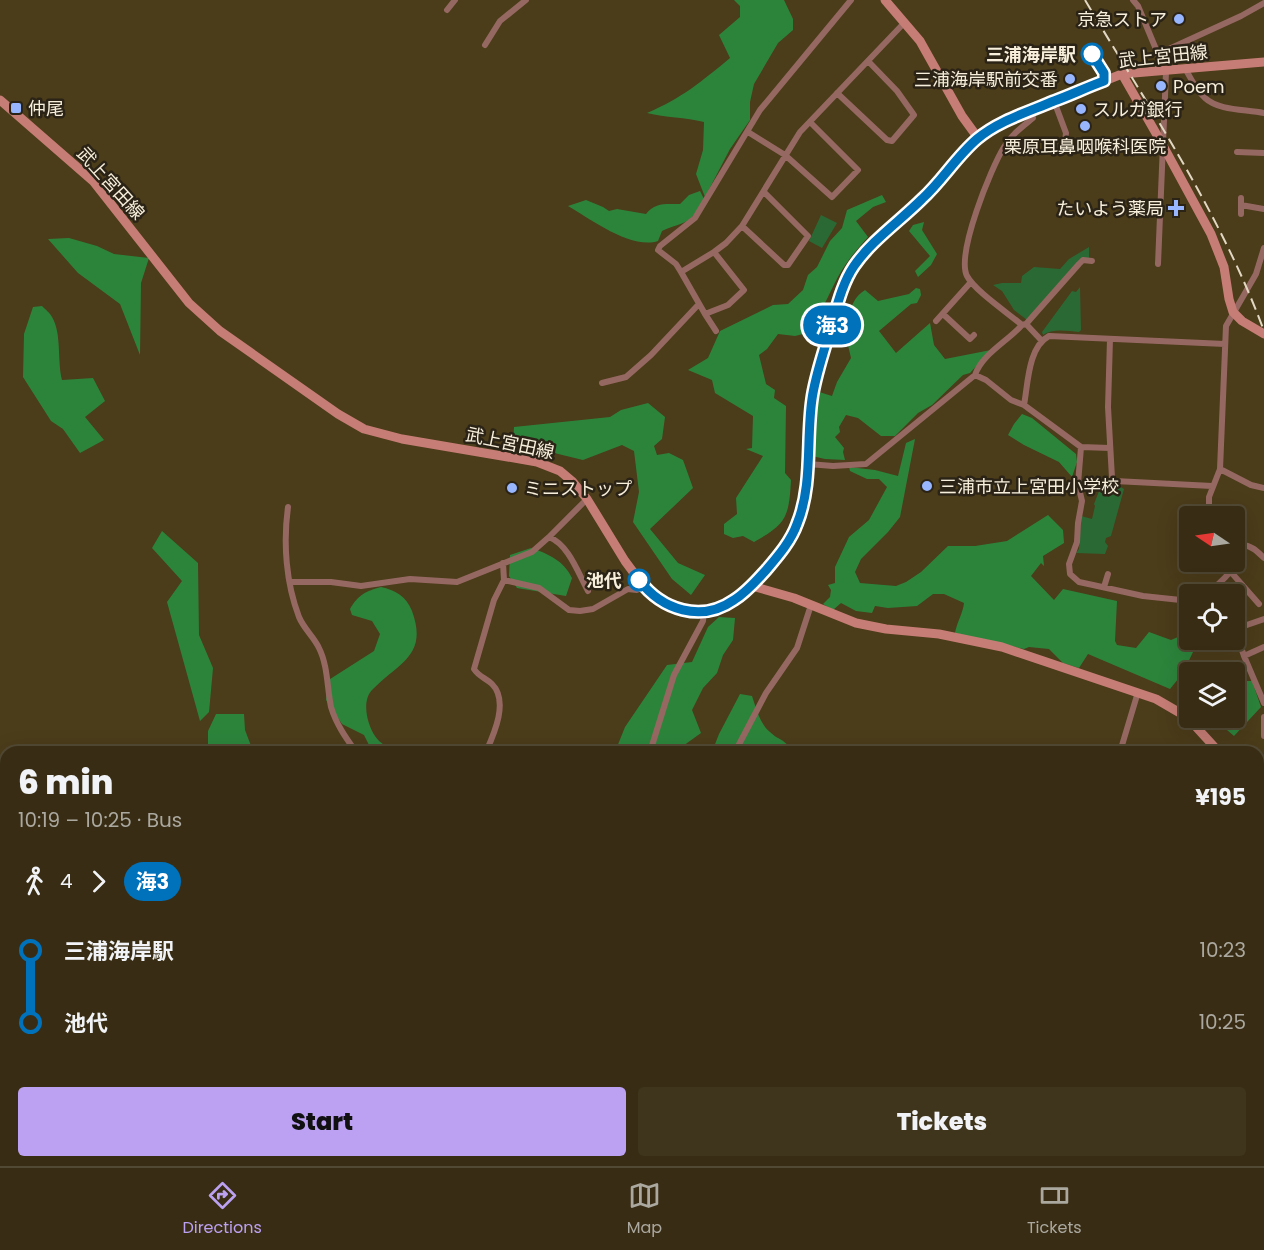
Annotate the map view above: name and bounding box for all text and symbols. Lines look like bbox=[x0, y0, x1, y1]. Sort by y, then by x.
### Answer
place label: 京急ストア bbox=[1077, 7, 1167, 32]
marker: 京急ストア bbox=[1172, 12, 1186, 26]
street label: 武上宮田線 bbox=[1117, 39, 1209, 73]
place label: 三浦海岸駅 bbox=[986, 42, 1076, 67]
marker: 三浦海岸駅 bbox=[1081, 43, 1103, 65]
place label: 三浦海岸駅前交番 bbox=[914, 67, 1058, 92]
marker: 三浦海岸駅前交番 bbox=[1063, 72, 1077, 86]
place label: Poem bbox=[1173, 74, 1225, 99]
marker: Poem bbox=[1154, 79, 1168, 93]
place label: 仲尾 bbox=[28, 96, 64, 121]
place label: スルガ銀行 bbox=[1093, 97, 1182, 122]
marker: 仲尾 bbox=[9, 101, 23, 115]
marker: スルガ銀行 bbox=[1074, 102, 1088, 116]
marker: 栗原耳鼻咽喉科医院 bbox=[1078, 119, 1092, 133]
place label: 栗原耳鼻咽喉科医院 bbox=[1004, 134, 1166, 159]
street label: 武上宮田線 bbox=[72, 141, 150, 225]
place label: たいよう薬局 bbox=[1056, 196, 1164, 221]
marker: たいよう薬局 bbox=[1169, 201, 1183, 215]
line badge: 海3 bbox=[805, 306, 859, 344]
text: 海3 bbox=[815, 311, 849, 340]
street label: 武上宮田線 bbox=[463, 421, 557, 465]
place label: 三浦市立上宮田小学校 bbox=[939, 474, 1119, 499]
place label: ミニストップ bbox=[524, 476, 632, 501]
marker: 三浦市立上宮田小学校 bbox=[920, 479, 934, 493]
marker: ミニストップ bbox=[505, 481, 519, 495]
north arrow bbox=[1179, 506, 1245, 572]
map controls bbox=[1179, 506, 1245, 728]
place label: 池代 bbox=[586, 568, 622, 593]
marker: 池代 bbox=[628, 569, 650, 591]
button: locate bbox=[1179, 584, 1245, 650]
button: layers bbox=[1179, 662, 1245, 728]
text: 6 min bbox=[18, 759, 113, 806]
text: ¥195 bbox=[1195, 782, 1246, 813]
text: 10:19 – 10:25 · Bus bbox=[18, 806, 182, 834]
icon: walk bbox=[18, 865, 51, 898]
icon: forward bbox=[82, 865, 115, 898]
text: 4 bbox=[60, 867, 73, 895]
text: 海3 bbox=[136, 867, 169, 896]
text: 三浦海岸駅 bbox=[64, 936, 174, 967]
text: 10:23 bbox=[1200, 936, 1246, 964]
text: 池代 bbox=[64, 1008, 108, 1039]
text: 10:25 bbox=[1199, 1008, 1246, 1036]
button: Start bbox=[18, 1087, 626, 1156]
button: Tickets bbox=[638, 1087, 1246, 1156]
tab: Directions bbox=[182, 1179, 262, 1240]
tab: Map bbox=[627, 1179, 662, 1240]
tab: Tickets bbox=[1027, 1179, 1082, 1240]

